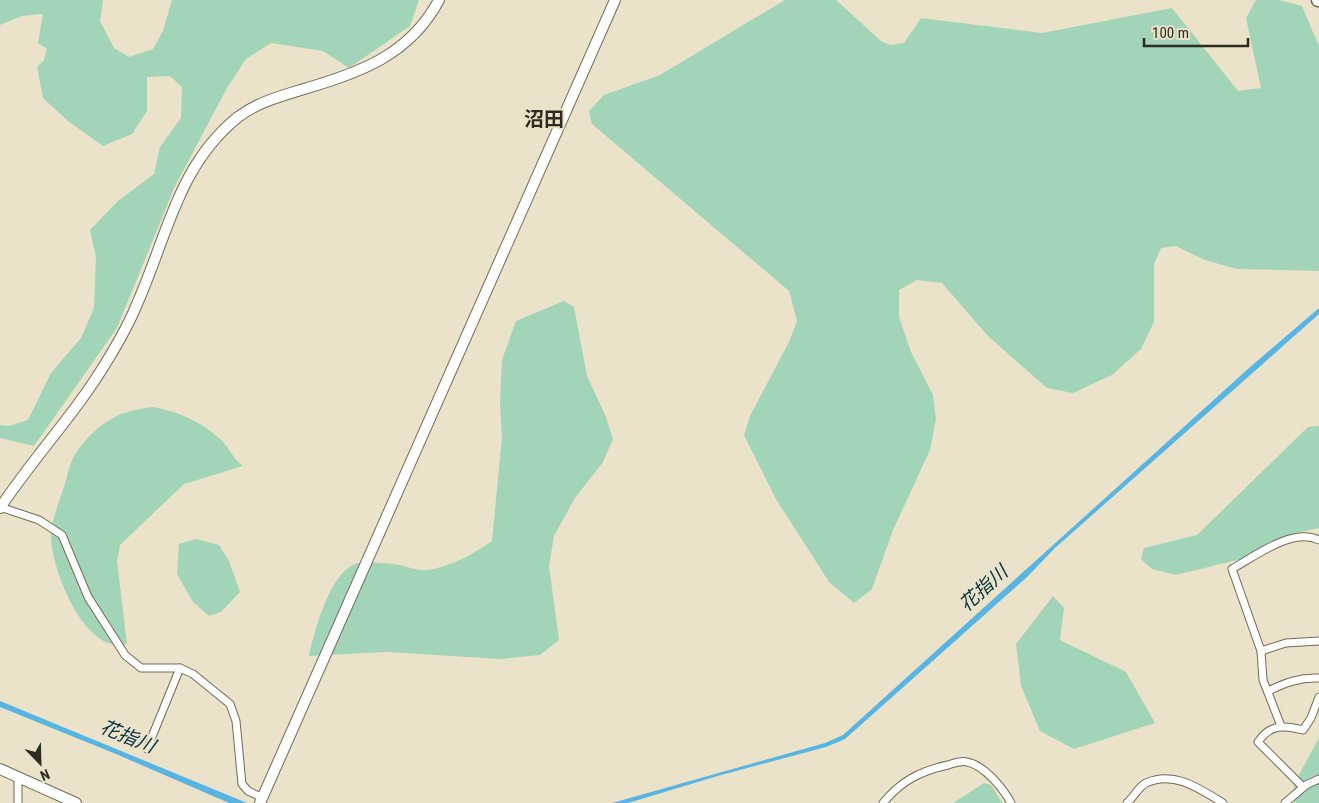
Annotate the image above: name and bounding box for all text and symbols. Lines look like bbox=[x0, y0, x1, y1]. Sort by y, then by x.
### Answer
scale bar bbox=[1144, 15, 1248, 47]
text: 100 m bbox=[1152, 24, 1189, 42]
district label: 沼田 bbox=[524, 107, 564, 131]
water label: 花指川 bbox=[954, 559, 1014, 616]
water label: 花指川 bbox=[97, 715, 160, 759]
north arrow bbox=[15, 738, 65, 788]
text: N bbox=[38, 766, 52, 784]

